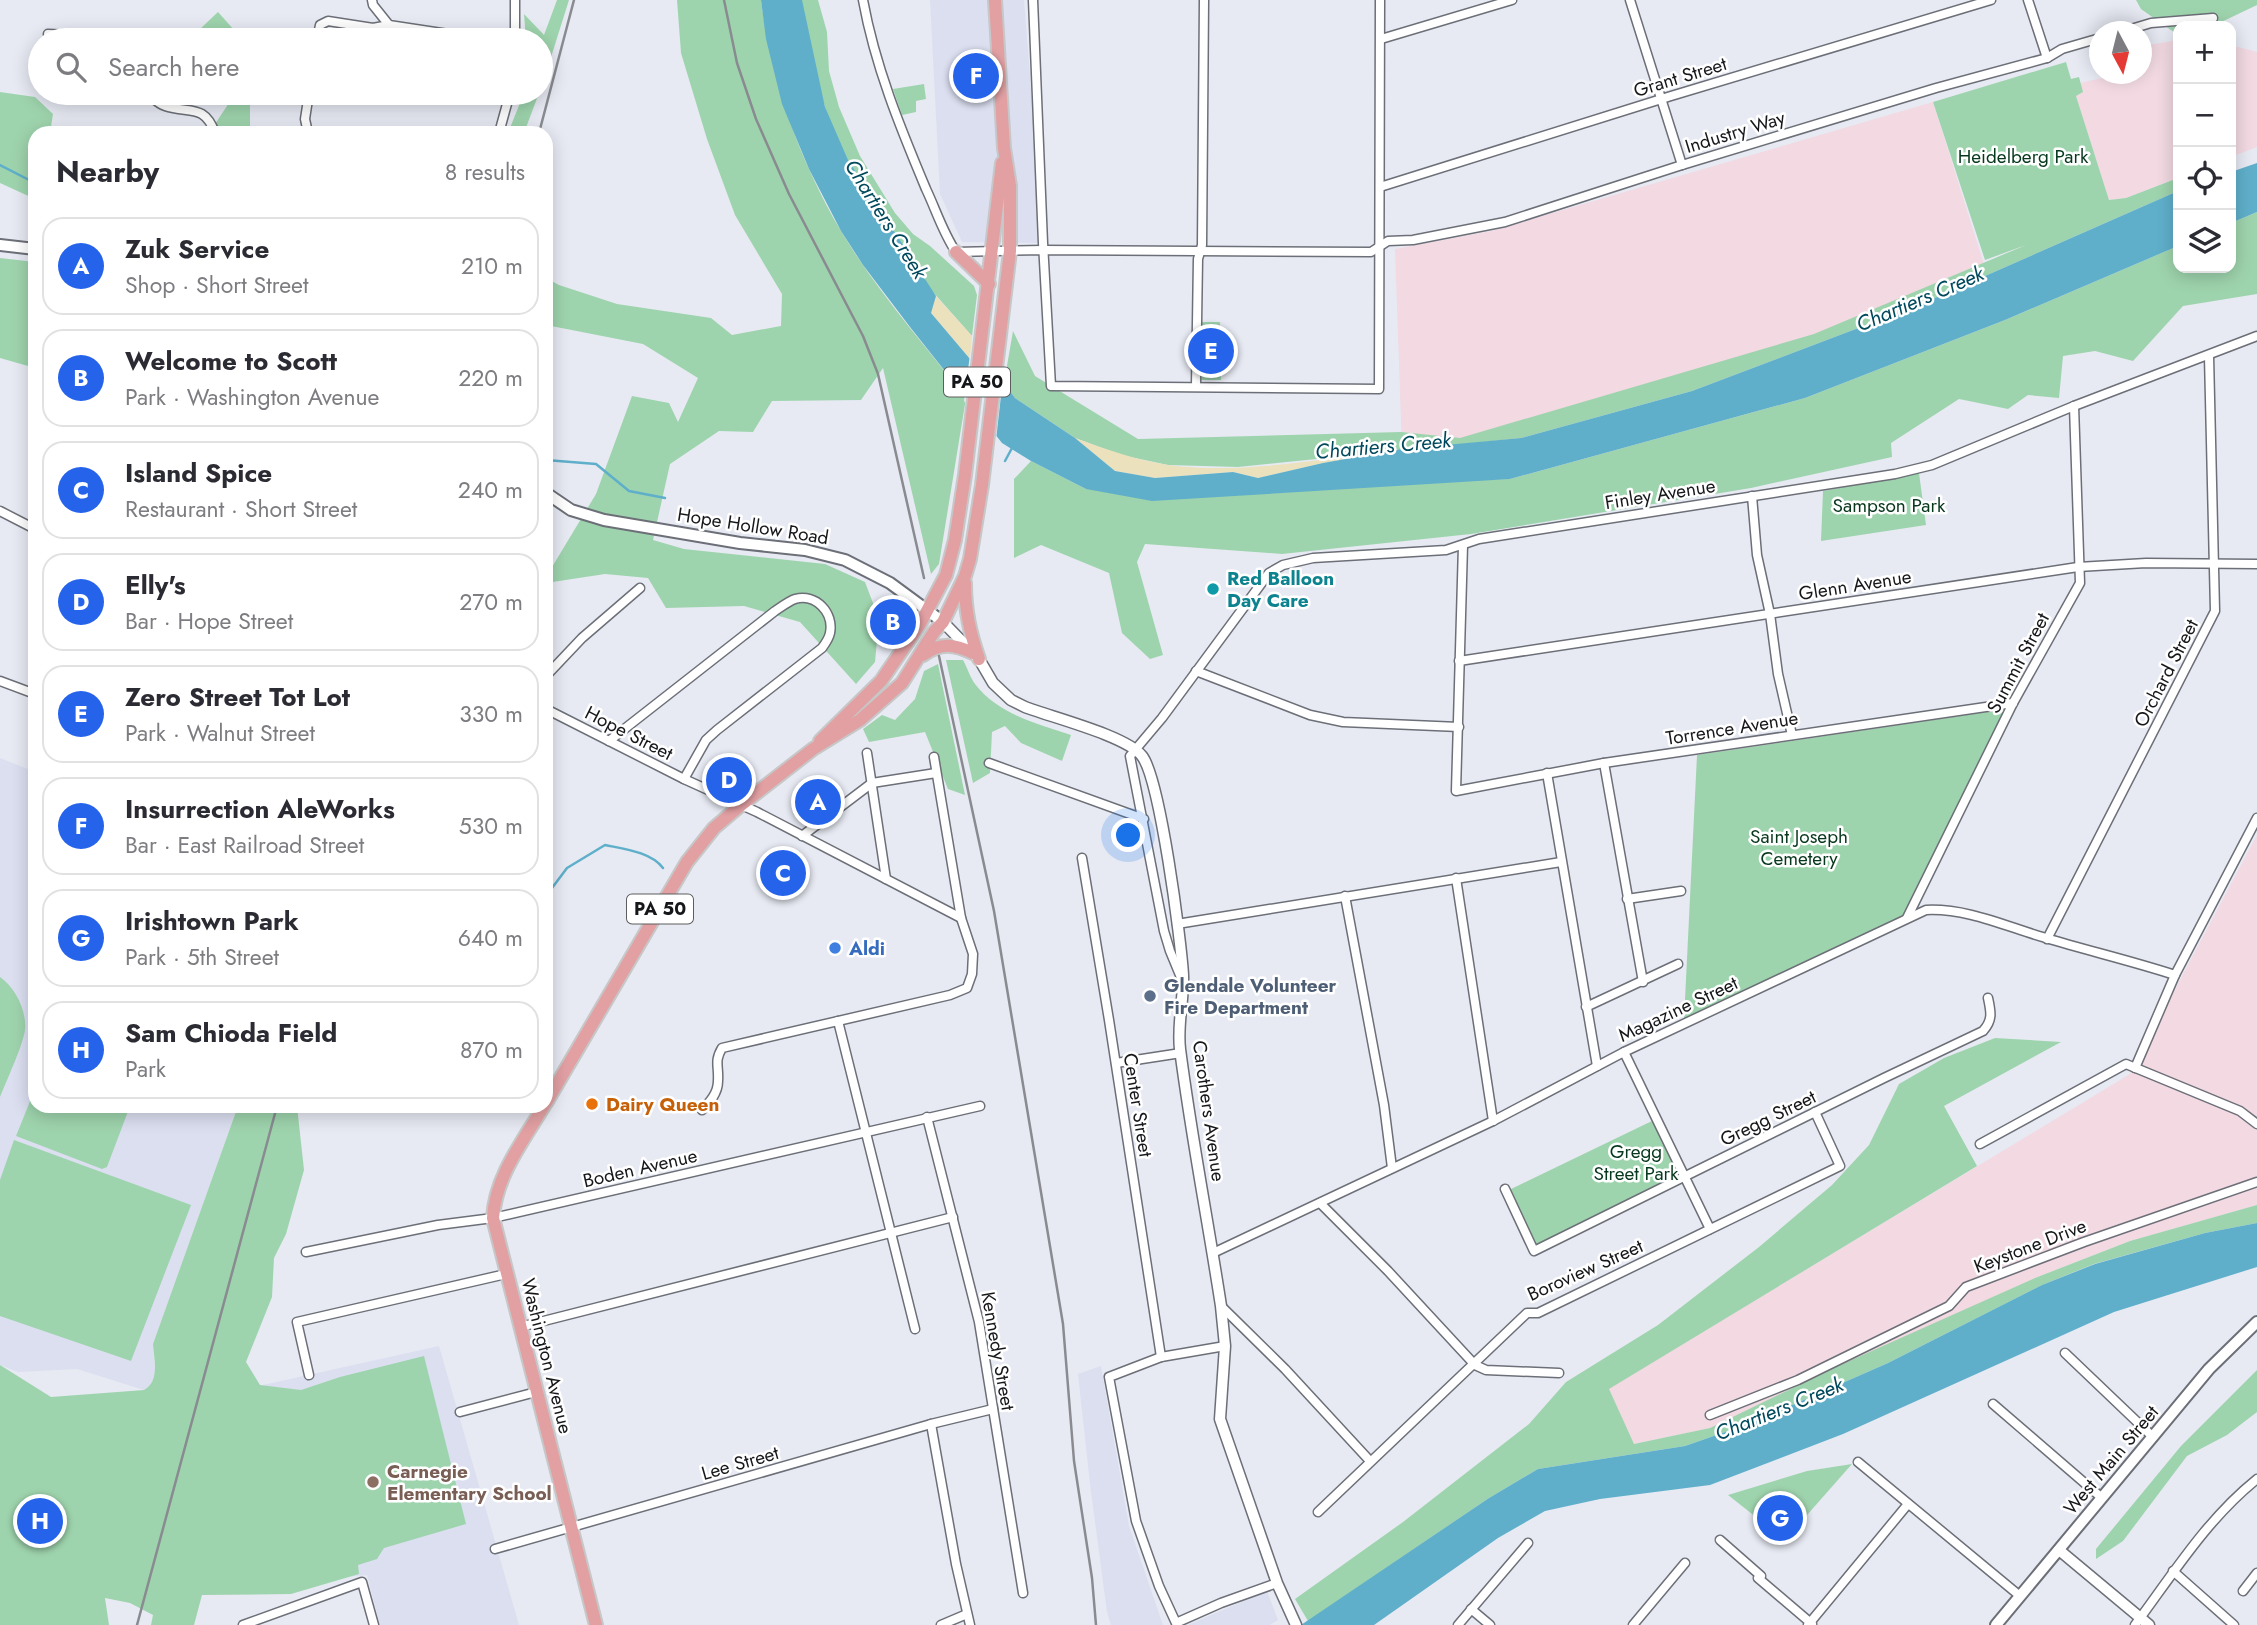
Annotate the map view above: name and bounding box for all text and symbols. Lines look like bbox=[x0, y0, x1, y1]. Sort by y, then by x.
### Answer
north arrow bbox=[2089, 21, 2152, 84]
map controls bbox=[2173, 21, 2236, 273]
button: + bbox=[2173, 21, 2236, 84]
search box bbox=[28, 28, 553, 105]
icon: search bbox=[52, 48, 90, 86]
text: Search here bbox=[108, 48, 240, 86]
pin: F bbox=[953, 50, 999, 102]
street label: Grant Street bbox=[1630, 50, 1730, 104]
button: − bbox=[2173, 84, 2236, 147]
street label: Industry Way bbox=[1682, 104, 1789, 160]
park label: Heidelberg Park bbox=[1958, 143, 2089, 170]
button: locate bbox=[2173, 147, 2236, 210]
text: Nearby bbox=[56, 150, 159, 193]
water label: Chartiers Creek bbox=[837, 153, 935, 286]
text: 8 results bbox=[445, 155, 525, 189]
button: layers bbox=[2173, 210, 2236, 273]
text: Zuk Service bbox=[125, 230, 269, 268]
text: A bbox=[73, 249, 89, 283]
text: 210 m bbox=[461, 249, 523, 283]
water label: Chartiers Creek bbox=[1852, 258, 1989, 339]
text: Shop · Short Street bbox=[125, 268, 308, 302]
pin: E bbox=[1188, 325, 1234, 377]
text: Welcome to Scott bbox=[125, 342, 337, 380]
text: B bbox=[73, 361, 89, 395]
text: 220 m bbox=[458, 361, 523, 395]
road number: PA 50 bbox=[944, 368, 1010, 396]
text: Park · Washington Avenue bbox=[125, 380, 379, 414]
water label: Chartiers Creek bbox=[1314, 425, 1453, 467]
text: Island Spice bbox=[125, 454, 272, 492]
street label: Finley Avenue bbox=[1603, 472, 1717, 516]
text: C bbox=[73, 473, 89, 507]
text: 240 m bbox=[458, 473, 523, 507]
text: Restaurant · Short Street bbox=[125, 492, 357, 526]
park label: Sampson Park bbox=[1833, 492, 1946, 519]
street label: Hope Hollow Road bbox=[675, 501, 831, 551]
street label: Glenn Avenue bbox=[1797, 563, 1913, 607]
place label: Red Balloon Day Care bbox=[1227, 565, 1334, 614]
text: Elly's bbox=[125, 566, 186, 604]
marker: Red Balloon Day Care bbox=[1205, 581, 1221, 597]
text: D bbox=[73, 585, 89, 619]
text: 270 m bbox=[459, 585, 523, 619]
pin: B bbox=[870, 596, 916, 648]
text: Bar · Hope Street bbox=[125, 604, 293, 638]
street label: Summit Street bbox=[1980, 607, 2056, 718]
street label: Orchard Street bbox=[2127, 614, 2205, 732]
text: Zero Street Tot Lot bbox=[125, 678, 350, 716]
text: E bbox=[74, 697, 88, 731]
text: 330 m bbox=[459, 697, 523, 731]
street label: Hope Street bbox=[580, 699, 678, 767]
street label: Torrence Avenue bbox=[1664, 704, 1800, 752]
text: Park · Walnut Street bbox=[125, 716, 315, 750]
pin: D bbox=[706, 754, 752, 806]
pin: A bbox=[795, 776, 841, 828]
text: Insurrection AleWorks bbox=[125, 790, 395, 828]
text: F bbox=[75, 809, 87, 843]
text: 530 m bbox=[459, 809, 523, 843]
your location bbox=[1111, 818, 1145, 852]
park label: Saint Joseph Cemetery bbox=[1750, 823, 1848, 872]
text: Bar · East Railroad Street bbox=[125, 828, 364, 862]
pin: C bbox=[760, 847, 806, 899]
road number: PA 50 bbox=[627, 894, 693, 924]
text: Irishtown Park bbox=[125, 902, 299, 940]
text: G bbox=[72, 921, 90, 955]
text: 640 m bbox=[458, 921, 523, 955]
place label: Aldi bbox=[848, 935, 885, 962]
text: Park · 5th Street bbox=[125, 940, 279, 974]
marker: Aldi bbox=[827, 940, 843, 956]
street label: Magazine Street bbox=[1614, 969, 1743, 1048]
place label: Glendale Volunteer Fire Department bbox=[1164, 972, 1337, 1021]
marker: Glendale Volunteer Fire Department bbox=[1142, 988, 1158, 1004]
text: Sam Chioda Field bbox=[125, 1014, 337, 1052]
text: H bbox=[72, 1033, 90, 1067]
text: 870 m bbox=[460, 1033, 523, 1067]
street label: Carothers Avenue bbox=[1186, 1039, 1232, 1183]
street label: Center Street bbox=[1116, 1051, 1160, 1159]
text: Park bbox=[125, 1052, 166, 1086]
street label: Gregg Street bbox=[1716, 1083, 1821, 1153]
place label: Dairy Queen bbox=[606, 1091, 719, 1118]
marker: Dairy Queen bbox=[584, 1096, 600, 1112]
park label: Gregg Street Park bbox=[1594, 1138, 1679, 1187]
street label: Boden Avenue bbox=[580, 1142, 700, 1194]
street label: Keystone Drive bbox=[1970, 1212, 2090, 1280]
street label: Boroview Street bbox=[1523, 1232, 1648, 1308]
street label: Washington Avenue bbox=[515, 1275, 579, 1437]
street label: Kennedy Street bbox=[974, 1290, 1022, 1413]
water label: Chartiers Creek bbox=[1710, 1369, 1849, 1448]
street label: West Main Street bbox=[2057, 1399, 2165, 1521]
street label: Lee Street bbox=[698, 1439, 782, 1487]
place label: Carnegie Elementary School bbox=[387, 1458, 552, 1507]
marker: Carnegie Elementary School bbox=[365, 1474, 381, 1490]
pin: G bbox=[1757, 1492, 1803, 1544]
pin: H bbox=[17, 1495, 63, 1547]

